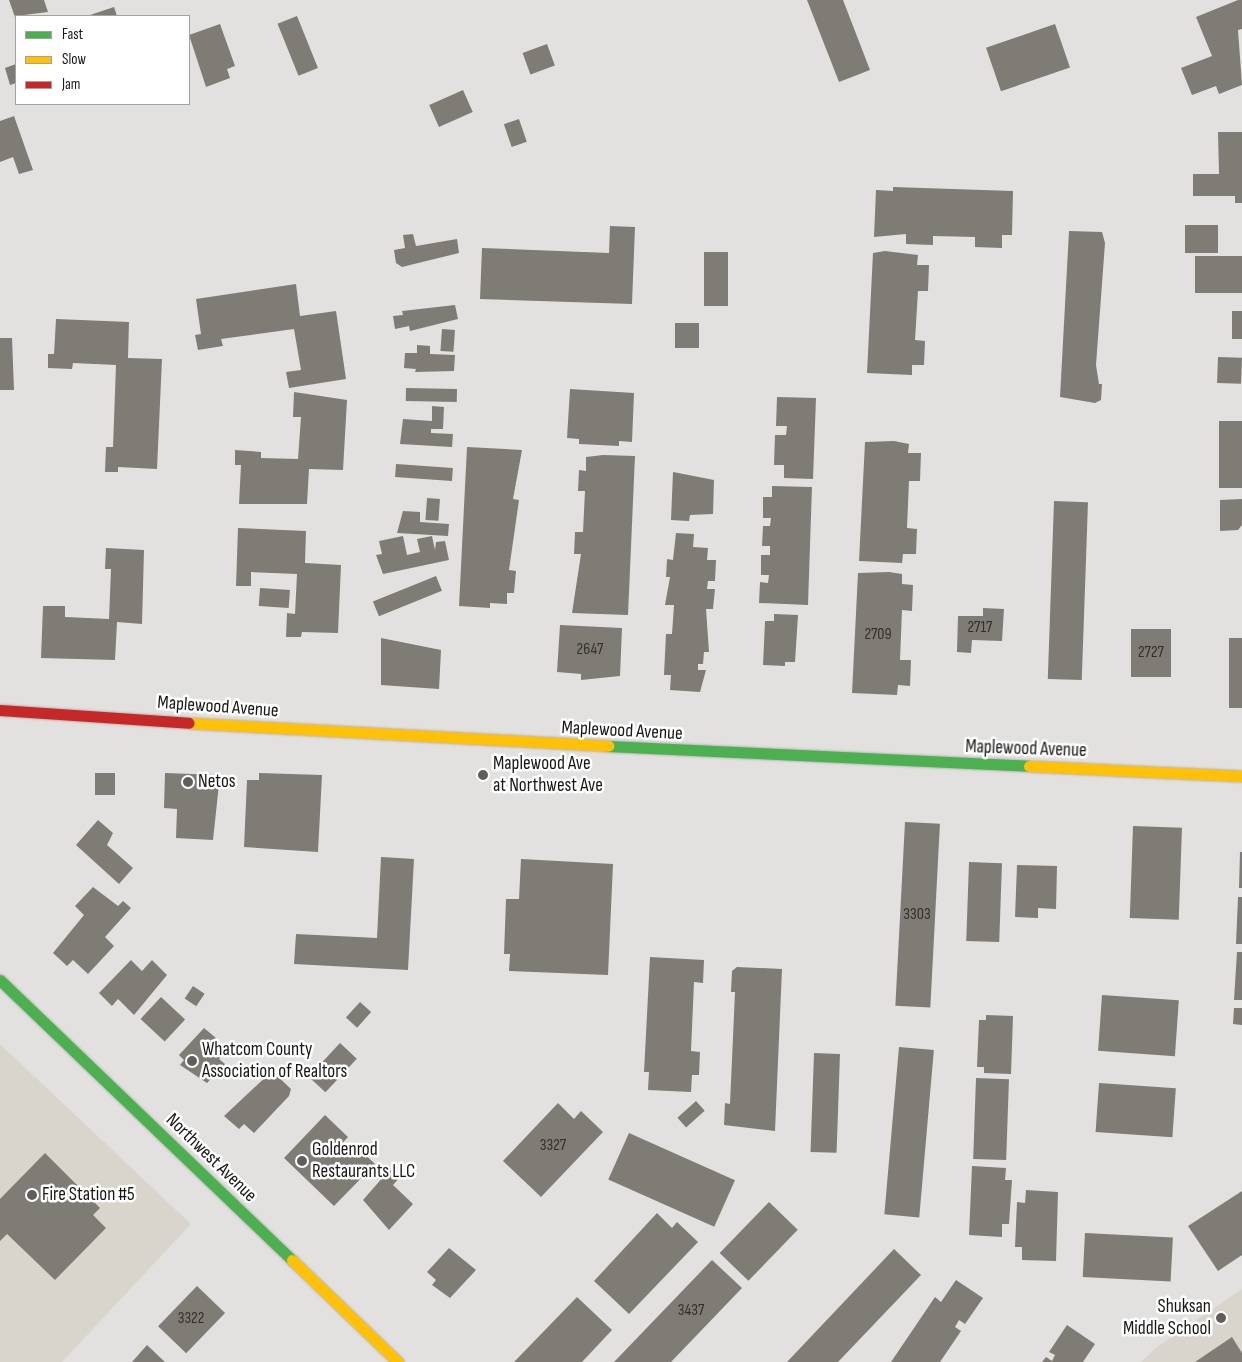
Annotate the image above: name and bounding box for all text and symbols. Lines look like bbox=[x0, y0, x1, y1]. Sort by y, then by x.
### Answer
legend bbox=[15, 15, 190, 105]
text: Fast bbox=[62, 25, 83, 44]
text: Slow bbox=[62, 50, 86, 69]
text: Jam bbox=[62, 75, 80, 94]
house number: 2717 bbox=[967, 618, 993, 638]
house number: 2709 bbox=[864, 625, 892, 645]
house number: 2647 bbox=[577, 640, 603, 660]
house number: 2727 bbox=[1138, 643, 1164, 663]
street label: Maplewood Avenue bbox=[157, 691, 279, 723]
street label: Maplewood Avenue bbox=[561, 716, 683, 746]
street label: Maplewood Avenue bbox=[965, 735, 1087, 763]
place label: Maplewood Ave at Northwest Ave bbox=[493, 753, 603, 797]
marker: Maplewood Ave at Northwest Ave bbox=[477, 769, 489, 781]
place label: Netos bbox=[198, 771, 236, 793]
marker: Netos bbox=[182, 776, 194, 788]
house number: 3303 bbox=[903, 905, 931, 925]
place label: Whatcom County Association of Realtors bbox=[202, 1039, 347, 1083]
marker: Whatcom County Association of Realtors bbox=[186, 1055, 198, 1067]
street label: Northwest Avenue bbox=[161, 1109, 261, 1207]
house number: 3327 bbox=[540, 1136, 566, 1156]
place label: Goldenrod Restaurants LLC bbox=[312, 1139, 415, 1183]
marker: Goldenrod Restaurants LLC bbox=[296, 1155, 308, 1167]
place label: Fire Station #5 bbox=[42, 1184, 135, 1206]
marker: Fire Station #5 bbox=[26, 1189, 38, 1201]
place label: Shuksan Middle School bbox=[1123, 1296, 1211, 1340]
house number: 3437 bbox=[678, 1301, 704, 1321]
house number: 3322 bbox=[178, 1309, 204, 1329]
marker: Shuksan Middle School bbox=[1215, 1312, 1227, 1324]

